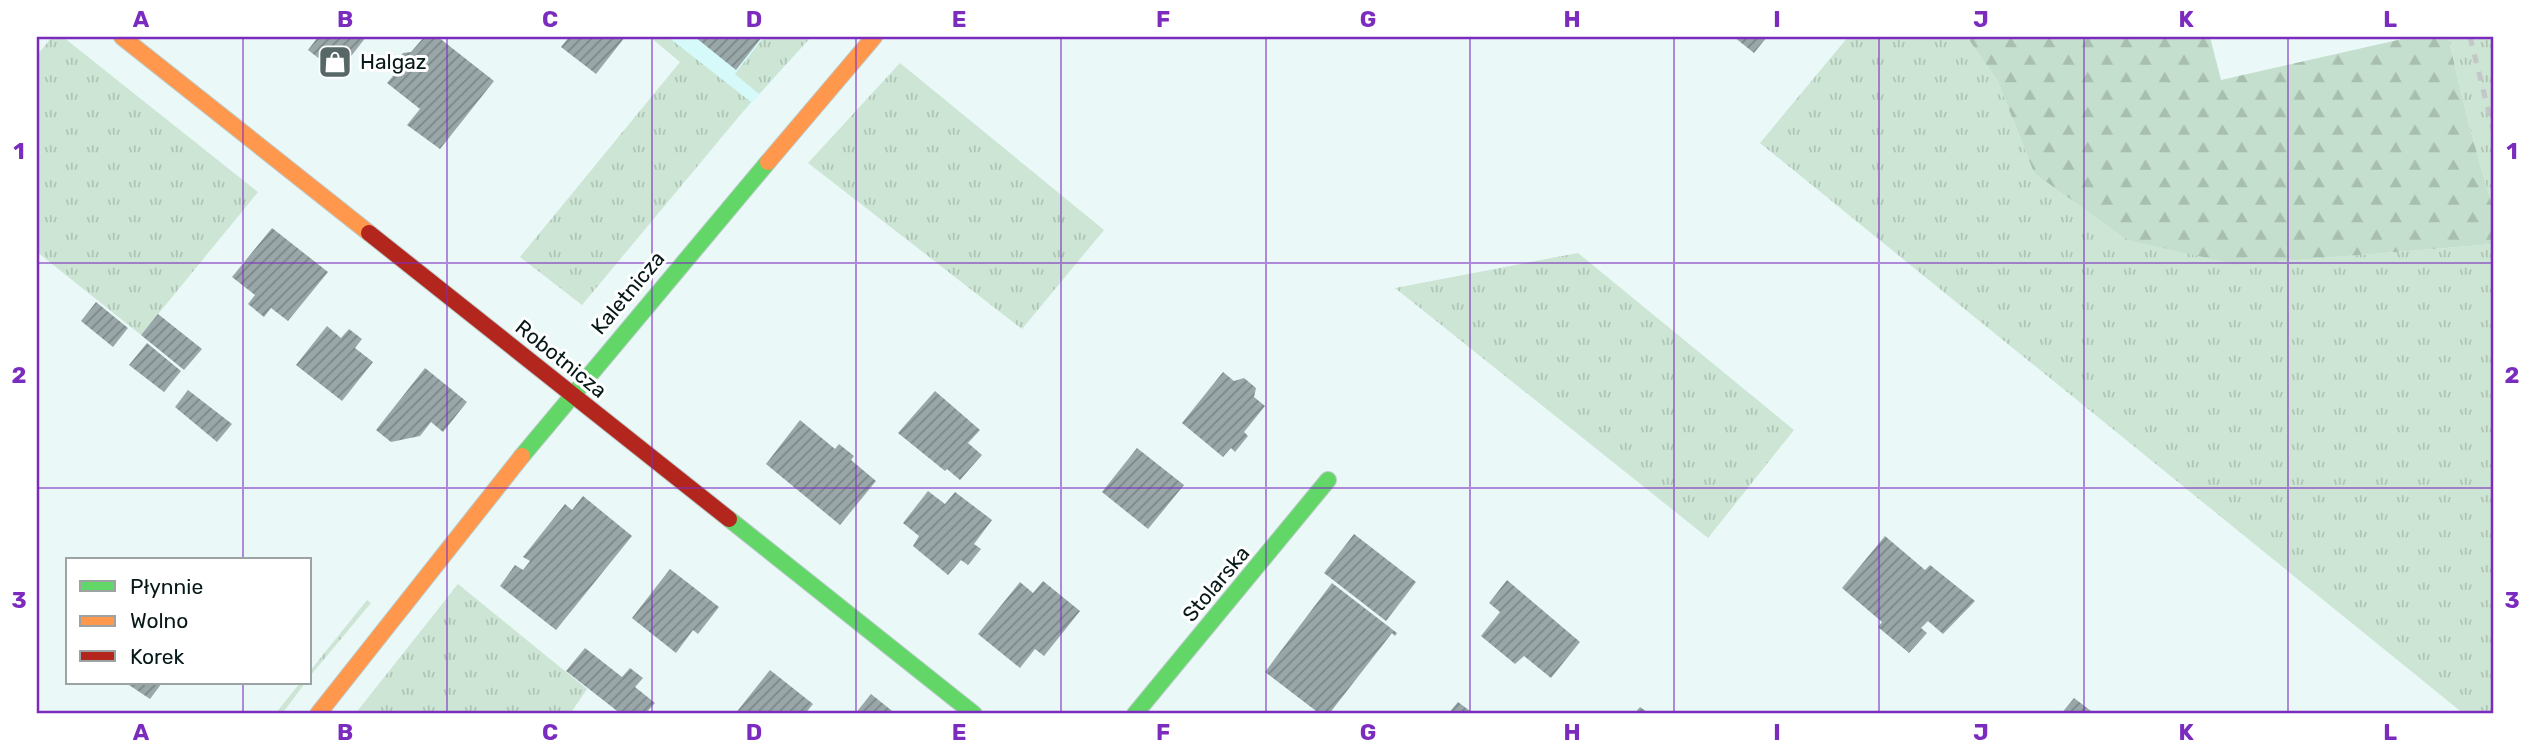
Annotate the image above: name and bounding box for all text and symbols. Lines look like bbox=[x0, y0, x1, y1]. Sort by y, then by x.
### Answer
text: A bbox=[133, 5, 150, 33]
text: B bbox=[337, 5, 353, 33]
text: C bbox=[542, 5, 558, 33]
text: D bbox=[746, 5, 762, 33]
text: E bbox=[952, 5, 966, 33]
text: F bbox=[1156, 5, 1170, 33]
text: G bbox=[1360, 5, 1376, 33]
text: H bbox=[1563, 5, 1581, 33]
text: I bbox=[1773, 5, 1781, 33]
text: J bbox=[1973, 5, 1989, 33]
text: K bbox=[2178, 5, 2194, 33]
text: L bbox=[2383, 5, 2397, 33]
shop icon: Halgaz bbox=[316, 43, 354, 81]
place label: Halgaz bbox=[360, 49, 427, 74]
text: 1 bbox=[13, 137, 25, 165]
text: 1 bbox=[2506, 137, 2518, 165]
street label: Kaletnicza bbox=[586, 246, 670, 339]
street label: Robotnicza bbox=[511, 314, 612, 403]
text: 2 bbox=[12, 361, 26, 389]
text: 2 bbox=[2505, 361, 2519, 389]
street label: Stolarska bbox=[1177, 541, 1254, 627]
legend bbox=[66, 558, 312, 684]
text: Płynnie bbox=[130, 574, 203, 599]
text: 3 bbox=[11, 586, 27, 614]
text: 3 bbox=[2504, 586, 2520, 614]
text: Wolno bbox=[130, 608, 188, 633]
text: Korek bbox=[130, 644, 185, 669]
text: A bbox=[133, 718, 150, 746]
text: B bbox=[337, 718, 353, 746]
text: C bbox=[542, 718, 558, 746]
text: D bbox=[746, 718, 762, 746]
text: E bbox=[952, 718, 966, 746]
text: F bbox=[1156, 718, 1170, 746]
text: G bbox=[1360, 718, 1376, 746]
text: H bbox=[1563, 718, 1581, 746]
text: I bbox=[1773, 718, 1781, 746]
text: J bbox=[1973, 718, 1989, 746]
text: K bbox=[2178, 718, 2194, 746]
text: L bbox=[2383, 718, 2397, 746]

